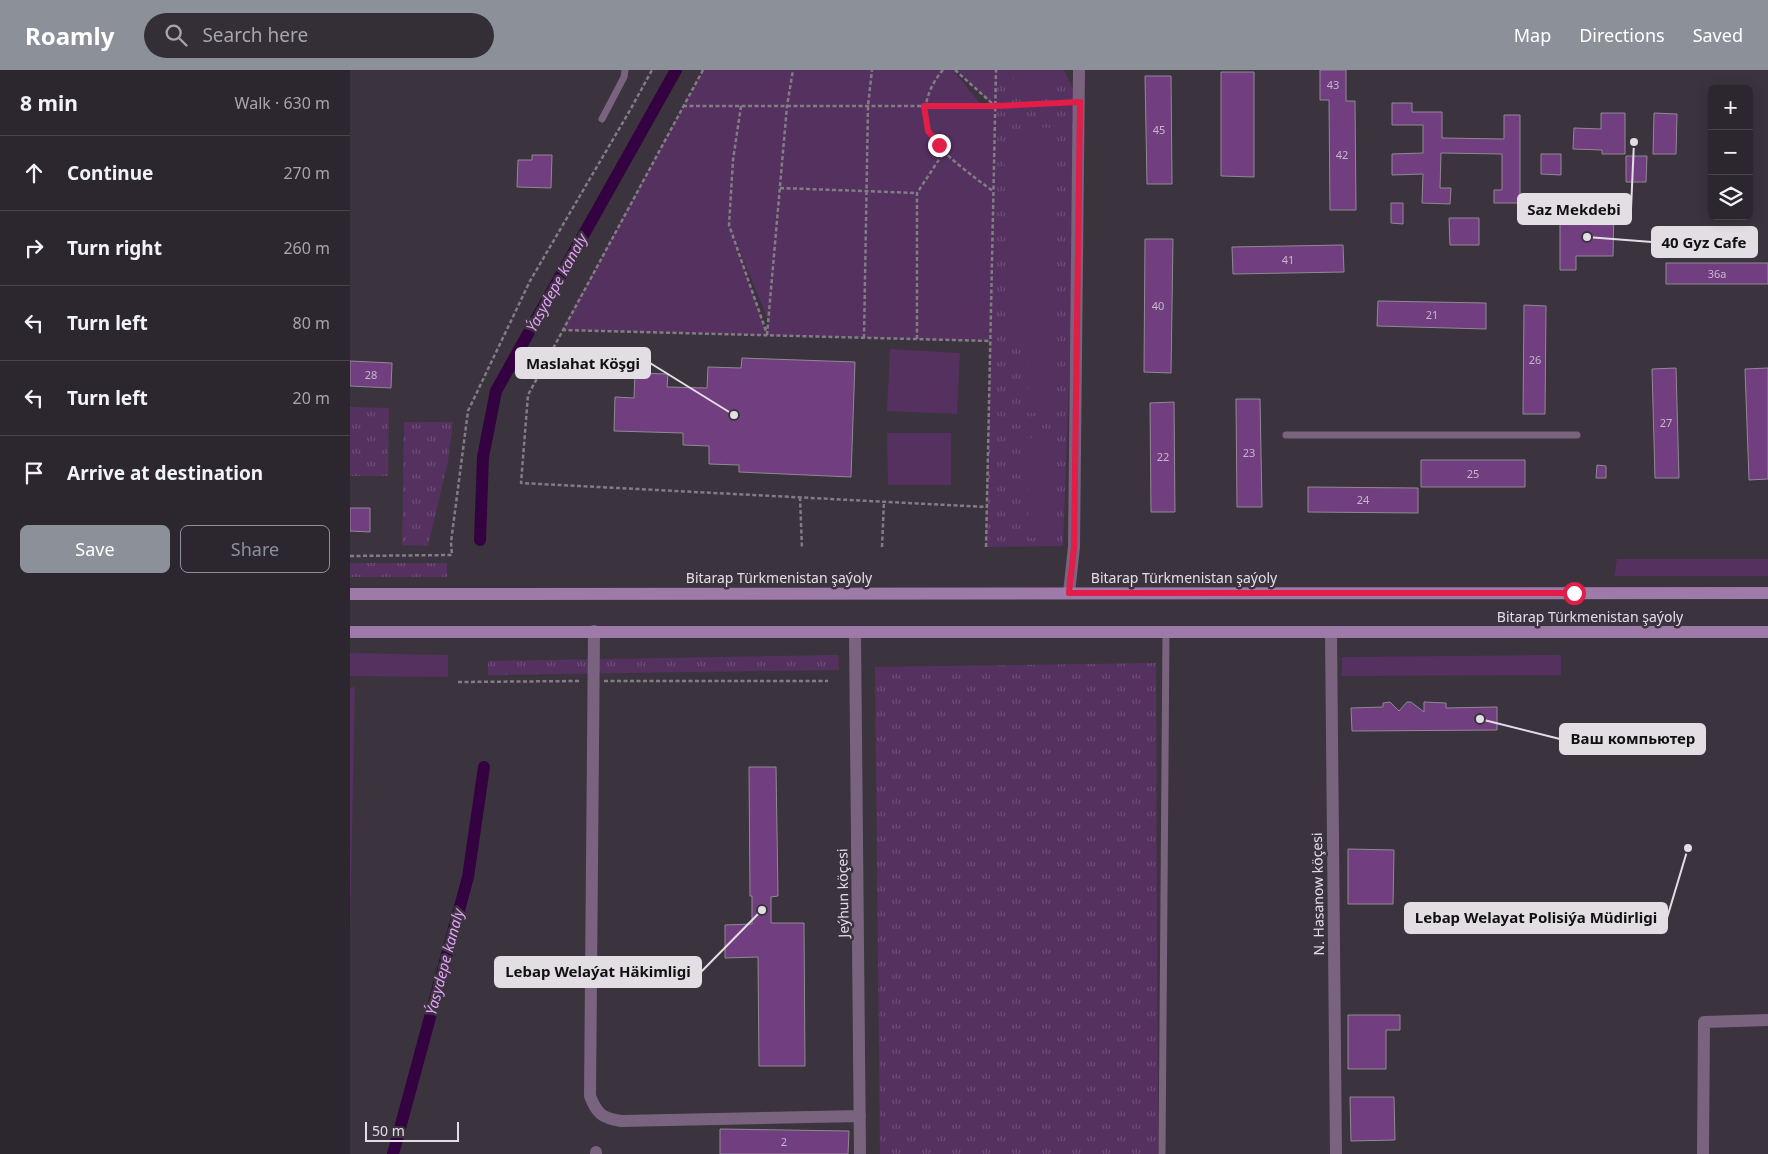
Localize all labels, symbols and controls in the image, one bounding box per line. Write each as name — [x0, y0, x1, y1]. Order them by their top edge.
search box — [144, 13, 494, 58]
text: Roamly — [25, 19, 114, 52]
icon: search — [162, 21, 190, 49]
text: Search here — [202, 22, 308, 48]
text: Map — [1514, 23, 1551, 47]
text: Directions — [1579, 23, 1665, 47]
text: Saved — [1693, 23, 1743, 47]
house number: 43 — [1327, 77, 1339, 92]
map controls — [1708, 85, 1753, 220]
button: + — [1708, 85, 1753, 130]
text: 8 min — [20, 89, 78, 117]
text: Walk · 630 m — [235, 92, 330, 114]
house number: 45 — [1153, 122, 1165, 137]
button: − — [1708, 130, 1753, 175]
route end — [928, 134, 951, 157]
house number: 42 — [1336, 147, 1348, 162]
icon: ahead — [20, 159, 48, 187]
text: Continue — [67, 160, 153, 186]
text: 270 m — [283, 162, 330, 184]
button: layers — [1708, 175, 1753, 220]
callout: Saz Mekdebi — [1518, 194, 1631, 224]
text: Saz Mekdebi — [1527, 199, 1621, 219]
callout: 40 Gyz Cafe — [1652, 227, 1757, 257]
water label: Ýasydepe kanaly — [521, 229, 592, 335]
text: 40 Gyz Cafe — [1661, 232, 1747, 252]
icon: right — [20, 234, 48, 262]
text: Turn right — [67, 235, 162, 261]
text: 260 m — [283, 237, 330, 259]
house number: 41 — [1282, 252, 1294, 267]
house number: 36а — [1708, 266, 1726, 281]
house number: 40 — [1152, 298, 1164, 313]
house number: 21 — [1426, 307, 1438, 322]
icon: left — [20, 309, 48, 337]
text: Turn left — [67, 310, 148, 336]
text: 80 m — [293, 312, 330, 334]
callout: Maslahat Köşgi — [516, 348, 650, 378]
house number: 26 — [1529, 352, 1541, 367]
text: Maslahat Köşgi — [526, 353, 640, 373]
house number: 28 — [365, 367, 377, 382]
icon: left — [20, 384, 48, 412]
text: Turn left — [67, 385, 148, 411]
text: 20 m — [293, 387, 330, 409]
house number: 27 — [1660, 415, 1672, 430]
house number: 23 — [1243, 445, 1255, 460]
house number: 22 — [1157, 449, 1169, 464]
icon: arrive — [20, 459, 48, 487]
text: Arrive at destination — [67, 460, 263, 486]
house number: 25 — [1467, 466, 1479, 481]
house number: 24 — [1357, 492, 1370, 507]
button: Save — [20, 525, 170, 573]
button: Share — [180, 525, 330, 573]
street label: Bitarap Türkmenistan şaýoly — [686, 568, 873, 587]
street label: Bitarap Türkmenistan şaýoly — [1091, 568, 1278, 587]
route start — [1563, 582, 1586, 605]
street label: Bitarap Türkmenistan şaýoly — [1497, 607, 1684, 626]
callout: Ваш компьютер — [1560, 724, 1705, 754]
text: Ваш компьютер — [1571, 728, 1695, 748]
street label: N. Hasanow köçesi — [1307, 832, 1328, 956]
street label: Jeýhun köçesi — [832, 848, 853, 940]
callout: Lebap Welayat Polisiýa Müdirligi — [1405, 903, 1667, 933]
water label: Ýasydepe kanaly — [420, 905, 468, 1017]
text: Lebap Welayat Polisiýa Müdirligi — [1415, 907, 1657, 927]
callout: Lebap Welaýat Häkimligi — [495, 957, 701, 987]
text: Lebap Welaýat Häkimligi — [505, 961, 691, 981]
scale bar — [365, 1119, 459, 1142]
text: 50 m — [372, 1121, 405, 1140]
house number: 2 — [781, 1134, 787, 1149]

